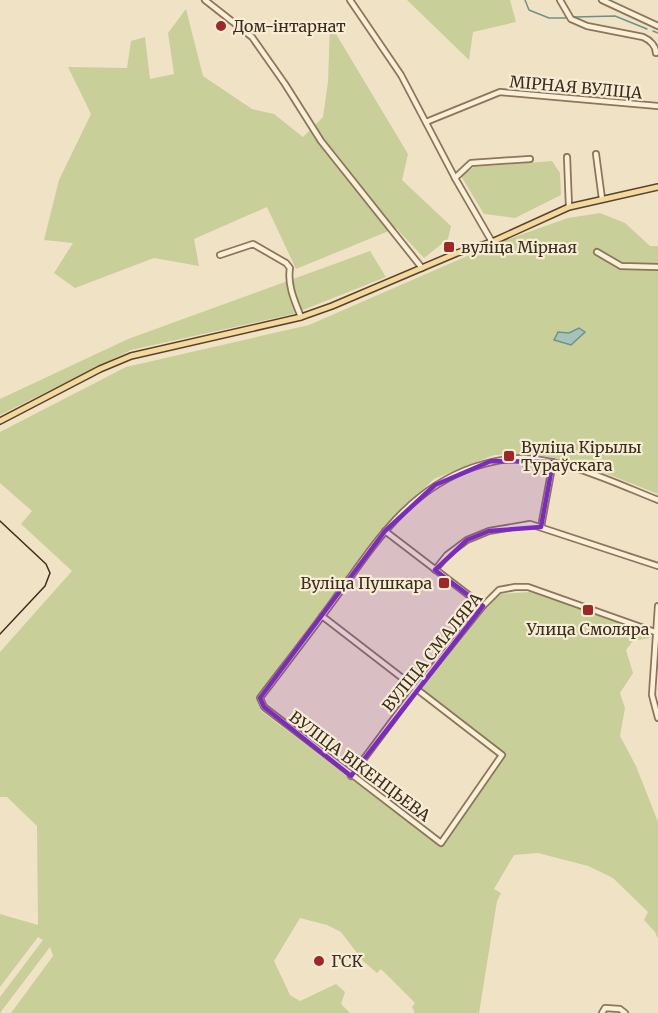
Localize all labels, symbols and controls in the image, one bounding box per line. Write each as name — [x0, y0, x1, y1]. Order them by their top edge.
place label: Дом-інтарнат — [233, 16, 346, 36]
marker: Дом-інтарнат — [214, 19, 228, 33]
street label: МІРНАЯ ВУЛІЦА — [509, 71, 644, 103]
place label: вуліца Мірная — [461, 237, 577, 257]
marker: вуліца Мірная — [442, 240, 456, 254]
place label: Вуліца Кірылы Тураўскага — [521, 437, 642, 475]
marker: Вуліца Кірылы Тураўскага — [502, 449, 516, 463]
place label: Вуліца Пушкара — [301, 573, 432, 593]
marker: Вуліца Пушкара — [437, 576, 451, 590]
street label: ВУЛІЦА СМАЛЯРА — [378, 588, 487, 715]
marker: Улица Смоляра — [581, 603, 595, 617]
place label: Улица Смоляра — [526, 619, 650, 639]
street label: ВУЛІЦА ВІКЕНЦЬЕВА — [286, 707, 435, 826]
place label: ГСК — [331, 951, 363, 971]
marker: ГСК — [312, 954, 326, 968]

